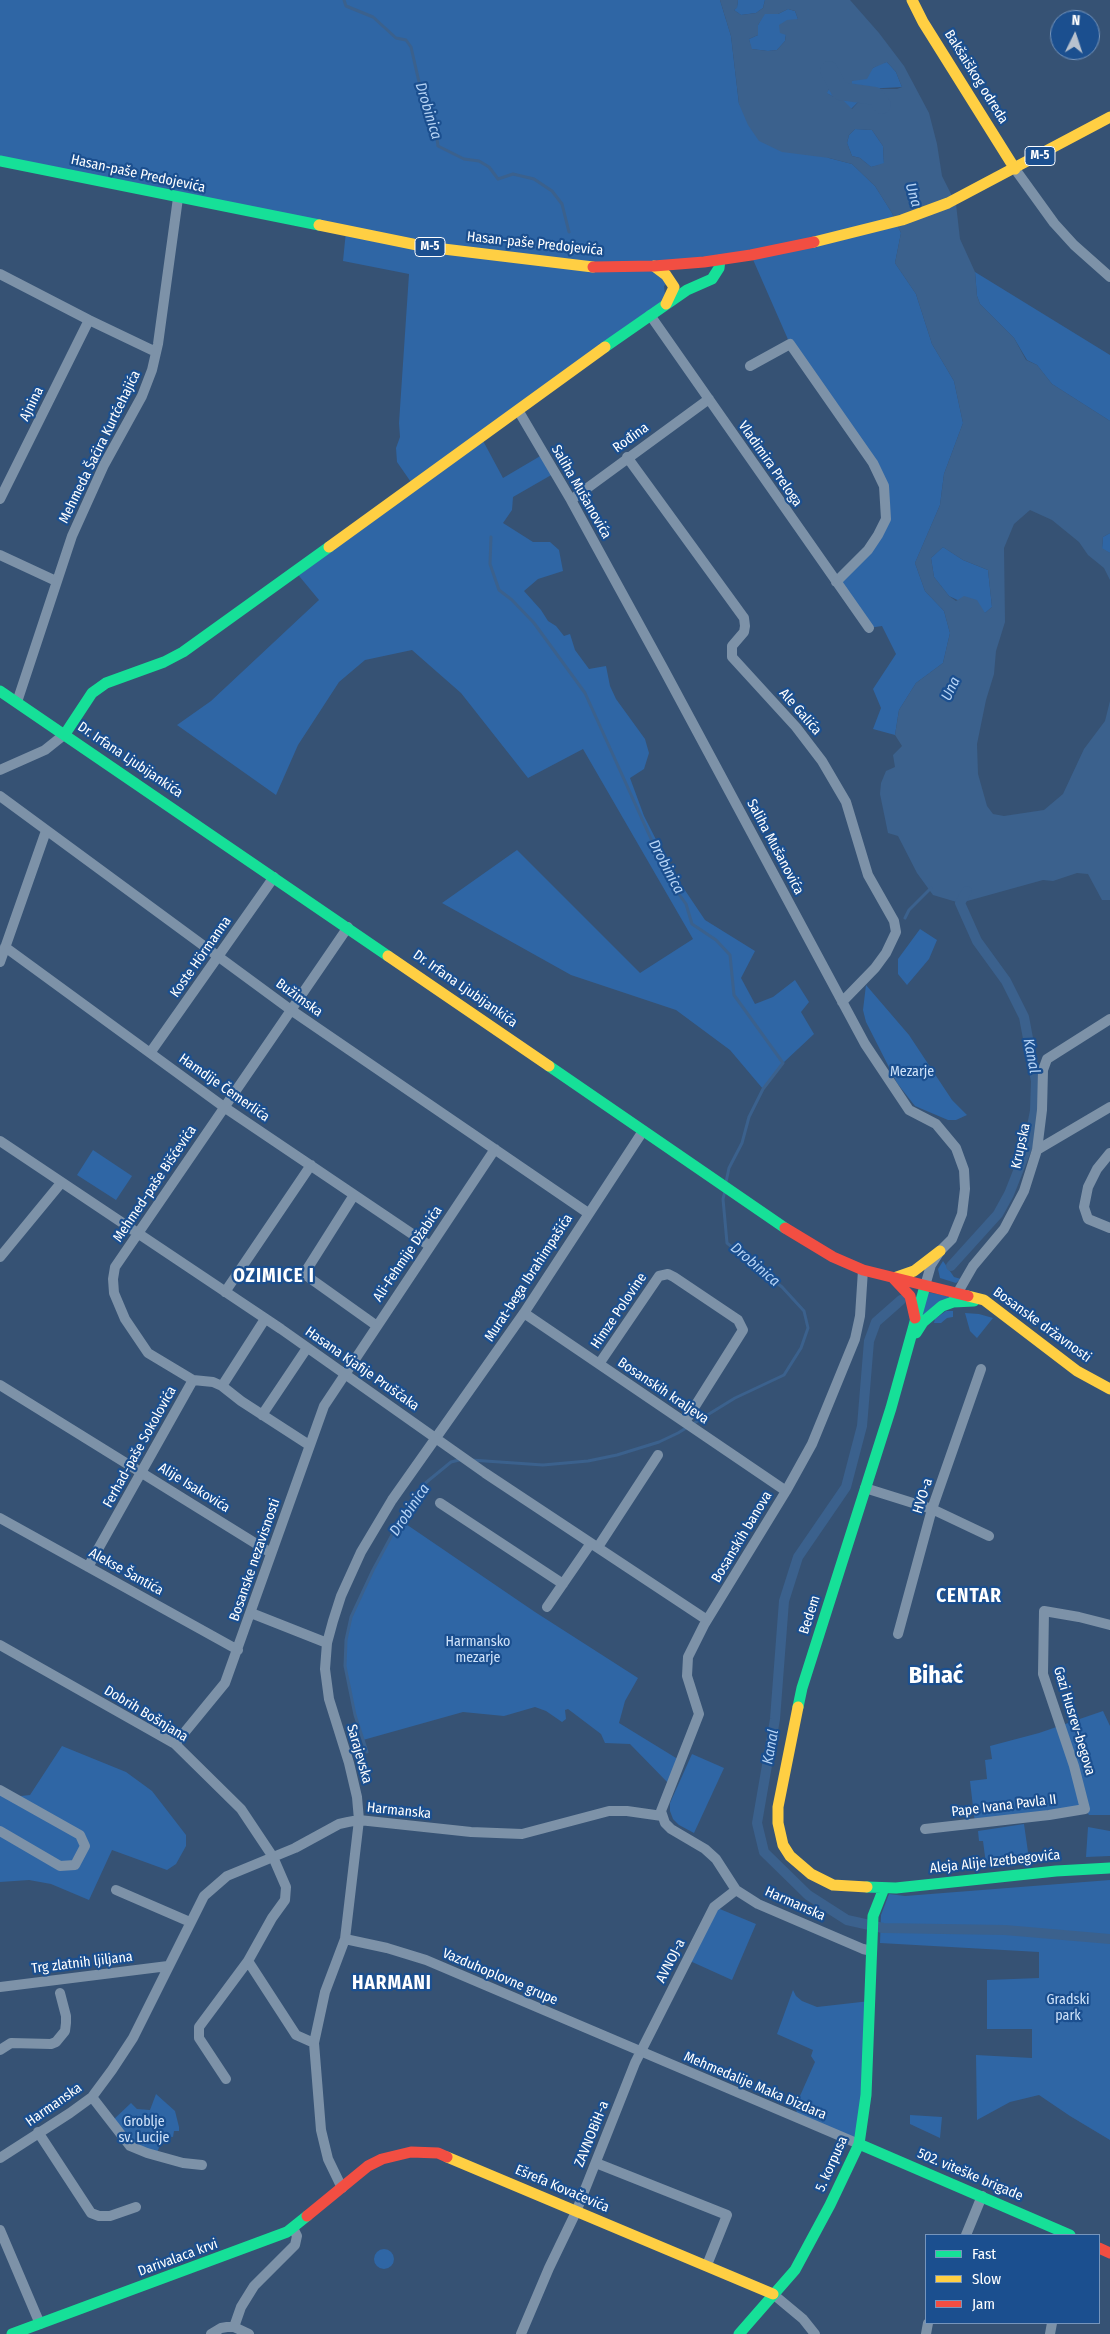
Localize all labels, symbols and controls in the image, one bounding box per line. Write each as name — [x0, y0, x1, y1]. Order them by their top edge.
north arrow — [1050, 10, 1100, 60]
text: N — [1071, 12, 1081, 29]
street label: Bakšaiškog odreda — [940, 27, 1012, 127]
water label: Drobinica — [411, 80, 445, 142]
road number: M-5 — [1025, 146, 1055, 166]
street label: Hasan-paše Predojevića — [69, 152, 207, 196]
water label: Una — [901, 181, 925, 209]
street label: Hasan-paše Predojevića — [466, 228, 604, 260]
road number: M-5 — [415, 238, 445, 256]
street label: Mehmeda Šaćira Kurtćehajića — [56, 368, 144, 526]
street label: Ajnina — [17, 384, 47, 424]
street label: Vladimira Preloga — [734, 418, 806, 510]
street label: Rođina — [610, 419, 652, 457]
street label: Saliha Mušanovića — [547, 442, 615, 542]
water label: Una — [938, 674, 964, 704]
street label: Ale Galića — [775, 685, 825, 739]
street label: Dr. Irfana Ljubijankića — [74, 719, 186, 801]
street label: Saliha Mušanovića — [743, 796, 807, 898]
water label: Drobinica — [644, 837, 688, 897]
street label: Koste Hörmanna — [167, 913, 235, 1001]
street label: Dr. Irfana Ljubijankića — [410, 947, 520, 1031]
street label: Bužimska — [272, 975, 326, 1021]
water label: Kanal — [1019, 1037, 1043, 1075]
street label: Hamdije Čemerlića — [175, 1050, 273, 1126]
park label: Mezarje — [890, 1064, 934, 1080]
street label: Mehmed-paše Bišćevića — [110, 1122, 200, 1246]
street label: Krupska — [1008, 1122, 1034, 1170]
street label: Ali-Fehmije Džabića — [370, 1203, 446, 1305]
street label: Murat-bega Ibrahimpašića — [481, 1211, 577, 1345]
water label: Drobinica — [727, 1239, 783, 1291]
district label: OZIMICE I — [232, 1266, 316, 1288]
street label: Himze Polovine — [588, 1270, 650, 1352]
street label: Bosanske državnosti — [990, 1284, 1094, 1366]
street label: Hasana Kjafije Pruščaka — [302, 1323, 422, 1415]
street label: Bosanskih kraljeva — [614, 1354, 712, 1428]
street label: Ferhad-paše Sokolovića — [100, 1383, 180, 1511]
street label: Alije Isakovića — [155, 1459, 233, 1517]
street label: HVO-a — [909, 1476, 937, 1516]
water label: Drobinica — [386, 1481, 434, 1539]
street label: Bosanskih banova — [708, 1488, 776, 1586]
street label: Bosanske nezavisnosti — [226, 1497, 284, 1623]
street label: Alekse Šantića — [86, 1545, 166, 1599]
district label: CENTAR — [935, 1586, 1003, 1608]
street label: Bedem — [796, 1593, 824, 1637]
park label: Harmansko mezarje — [446, 1634, 510, 1666]
district label: Bihać — [909, 1662, 963, 1690]
street label: Gazi Husrev-begova — [1050, 1665, 1098, 1777]
street label: Dobrih Bošnjana — [101, 1682, 191, 1746]
street label: Sarajevska — [343, 1723, 375, 1785]
water label: Kanal — [759, 1728, 783, 1766]
street label: Pape Ivana Pavla II — [950, 1791, 1058, 1821]
street label: Harmanska — [366, 1799, 432, 1823]
street label: Aleja Alije Izetbegovića — [929, 1847, 1061, 1877]
street label: Harmanska — [762, 1883, 828, 1925]
street label: AVNOJ-a — [653, 1936, 689, 1986]
street label: Vazduhoplovne grupe — [440, 1945, 560, 2009]
street label: Trg zlatnih ljiljana — [30, 1948, 134, 1978]
district label: HARMANI — [351, 1973, 433, 1995]
park label: Gradski park — [1047, 1992, 1089, 2024]
street label: Mehmedalije Maka Dizdara — [681, 2048, 829, 2124]
street label: Harmanska — [23, 2080, 85, 2130]
street label: ZAVNOBiH-a — [571, 2099, 613, 2169]
park label: Groblje sv. Lucije — [119, 2114, 169, 2146]
street label: 5. korpusa — [812, 2134, 852, 2194]
street label: 502. viteške brigade — [915, 2145, 1025, 2205]
street label: Ešrefa Kovačevića — [512, 2162, 612, 2216]
legend — [925, 2234, 1100, 2324]
street label: Darivalaca krvi — [136, 2236, 220, 2280]
text: Fast — [972, 2245, 996, 2263]
text: Slow — [972, 2270, 1001, 2288]
text: Jam — [972, 2295, 995, 2313]

